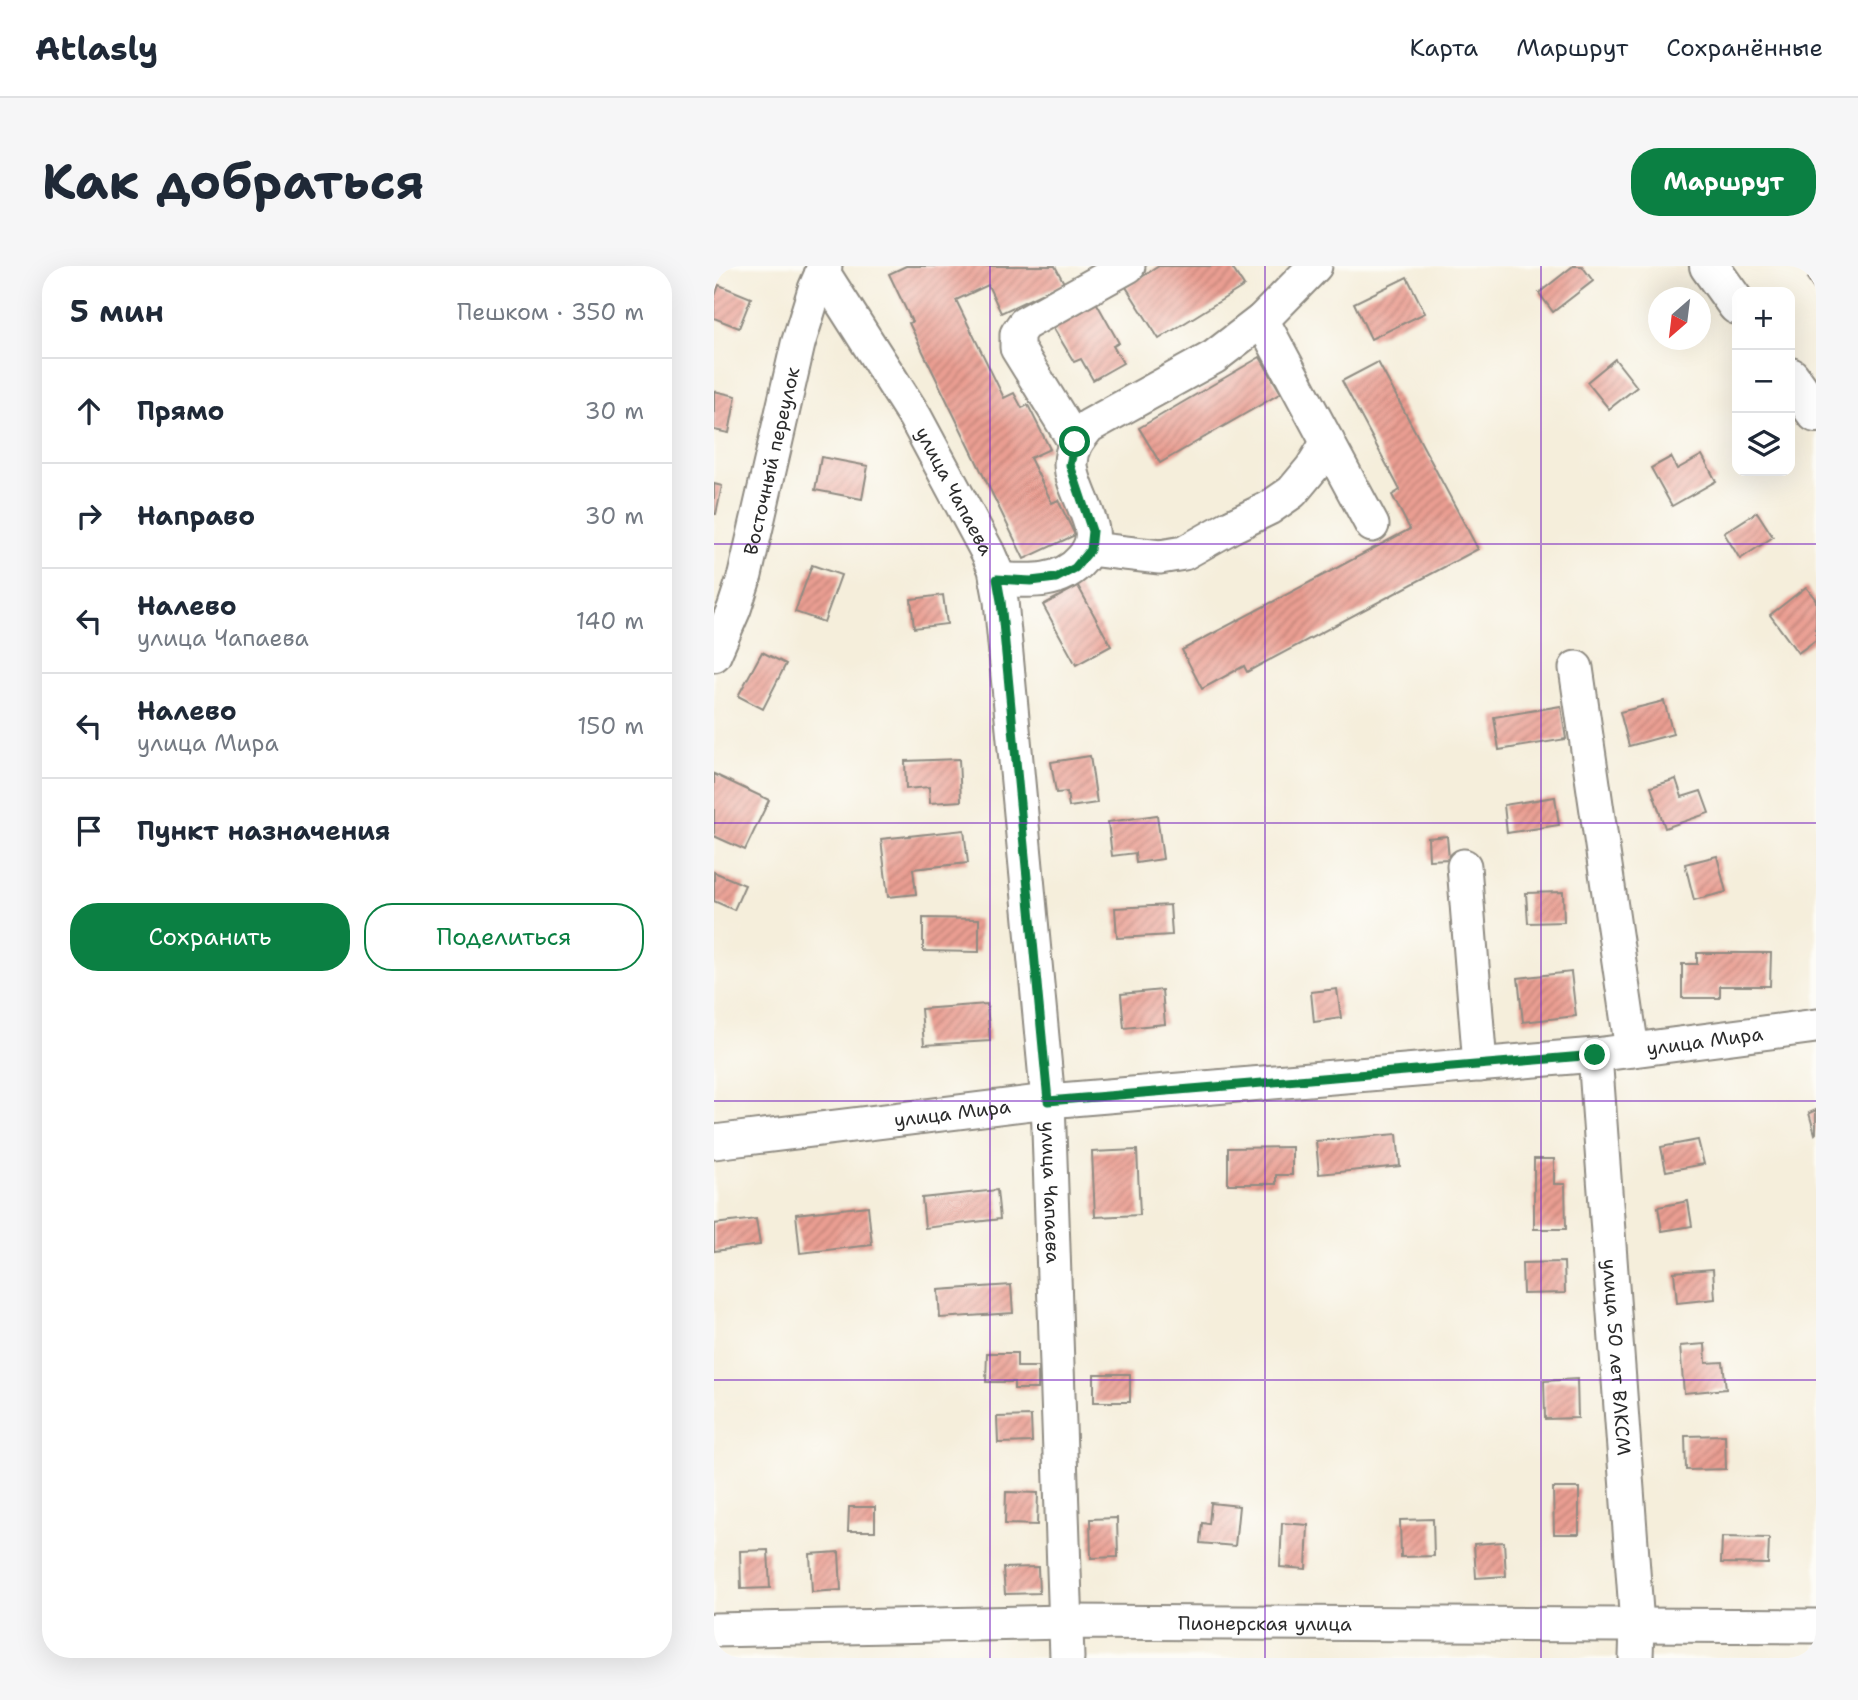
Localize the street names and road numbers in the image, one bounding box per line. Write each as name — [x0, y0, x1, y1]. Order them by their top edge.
street label: Восточный переулок — [738, 365, 805, 557]
street label: улица Чапаева — [910, 423, 999, 560]
street label: улица Мира — [1645, 1021, 1765, 1061]
street label: улица Мира — [893, 1094, 1012, 1133]
street label: улица Чапаева — [1036, 1121, 1066, 1264]
street label: улица 50 лет ВЛКСМ — [1597, 1258, 1636, 1457]
street label: Пионерская улица — [1178, 1611, 1352, 1637]

